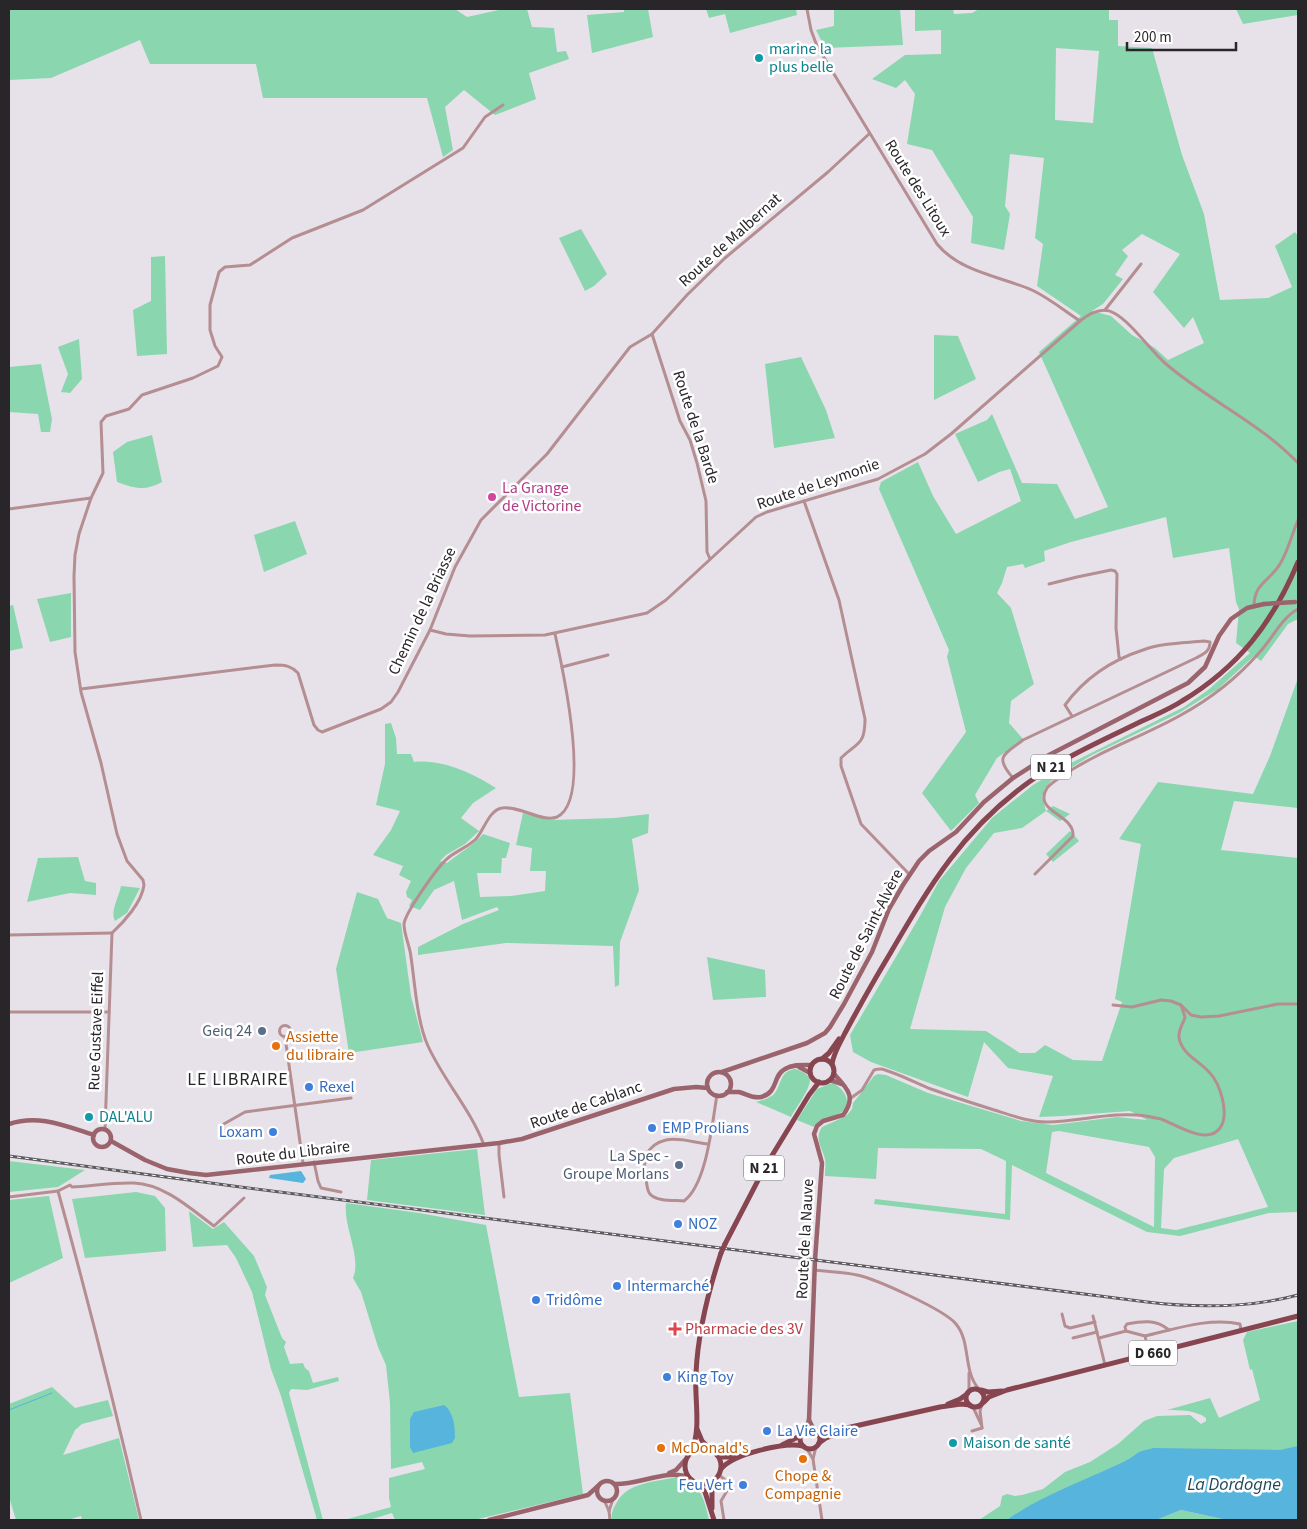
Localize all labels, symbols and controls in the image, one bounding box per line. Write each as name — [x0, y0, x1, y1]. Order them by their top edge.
scale bar — [1127, 20, 1236, 52]
text: 200 m — [1134, 27, 1172, 48]
place label: marine la plus belle — [769, 38, 834, 78]
marker: marine la plus belle — [753, 52, 765, 64]
street label: Route des Litoux — [879, 135, 957, 241]
street label: Route de Malbernat — [674, 188, 786, 292]
street label: Route de la Barde — [667, 368, 725, 486]
street label: Route de Leymonie — [754, 453, 882, 515]
place label: La Grange de Victorine — [502, 477, 581, 517]
marker: La Grange de Victorine — [486, 491, 498, 503]
street label: Chemin de la Briasse — [383, 543, 461, 678]
road number: N 21 — [1031, 754, 1071, 780]
street label: Route de Saint-Alvère — [824, 865, 908, 1003]
street label: Rue Gustave Eiffel — [83, 971, 109, 1091]
place label: Geiq 24 — [202, 1020, 252, 1042]
marker: Geiq 24 — [256, 1025, 268, 1037]
place label: Assiette du libraire — [286, 1026, 354, 1066]
marker: Assiette du libraire — [270, 1040, 282, 1052]
district label: LE LIBRAIRE — [187, 1067, 289, 1092]
place label: Rexel — [319, 1076, 355, 1098]
street label: Route de Cablanc — [527, 1076, 645, 1134]
marker: Rexel — [303, 1081, 315, 1093]
place label: DAL'ALU — [99, 1106, 153, 1128]
marker: DAL'ALU — [83, 1111, 95, 1123]
place label: EMP Prolians — [662, 1117, 749, 1139]
place label: Loxam — [219, 1121, 263, 1143]
marker: EMP Prolians — [646, 1122, 658, 1134]
marker: Loxam — [267, 1126, 279, 1138]
street label: Route du Libraire — [235, 1135, 351, 1171]
place label: La Spec - Groupe Morlans — [563, 1145, 669, 1185]
road number: N 21 — [744, 1156, 784, 1180]
marker: La Spec - Groupe Morlans — [673, 1159, 685, 1171]
street label: Route de la Nauve — [791, 1178, 819, 1300]
place label: NOZ — [688, 1213, 717, 1235]
marker: NOZ — [672, 1218, 684, 1230]
place label: Intermarché — [627, 1275, 709, 1297]
marker: Intermarché — [611, 1280, 623, 1292]
place label: Tridôme — [546, 1289, 602, 1311]
marker: Tridôme — [530, 1294, 542, 1306]
place label: Pharmacie des 3V — [685, 1318, 804, 1340]
marker: Pharmacie des 3V — [669, 1323, 681, 1335]
road number: D 660 — [1129, 1340, 1177, 1366]
place label: King Toy — [677, 1366, 734, 1388]
marker: King Toy — [661, 1371, 673, 1383]
place label: La Vie Claire — [777, 1420, 858, 1442]
marker: La Vie Claire — [761, 1425, 773, 1437]
place label: Maison de santé — [963, 1432, 1071, 1454]
place label: McDonald's — [671, 1437, 749, 1459]
marker: Maison de santé — [947, 1437, 959, 1449]
marker: McDonald's — [655, 1442, 667, 1454]
marker: Chope & Compagnie — [797, 1453, 809, 1465]
place label: Chope & Compagnie — [765, 1465, 841, 1505]
water label: La Dordogne — [1187, 1472, 1281, 1497]
place label: Feu Vert — [679, 1474, 734, 1496]
marker: Feu Vert — [737, 1479, 749, 1491]

